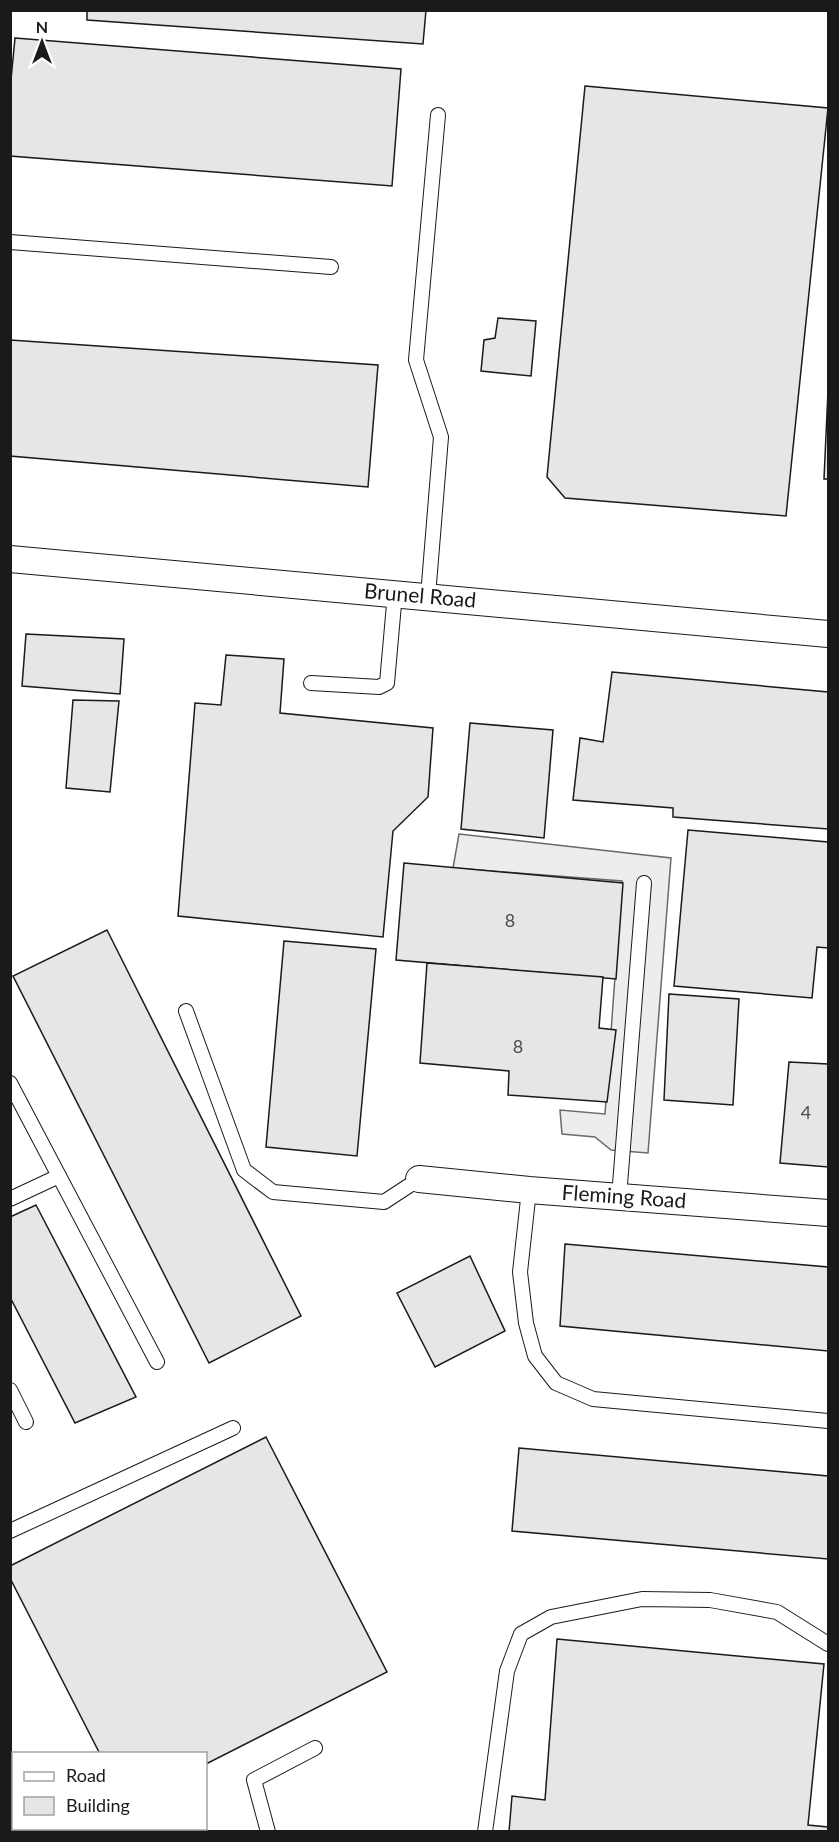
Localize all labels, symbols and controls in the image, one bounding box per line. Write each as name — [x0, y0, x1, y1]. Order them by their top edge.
north arrow — [12, 12, 72, 72]
text: N — [36, 17, 48, 36]
street label: Brunel Road — [363, 577, 477, 612]
house number: 8 — [505, 909, 515, 931]
house number: 8 — [513, 1035, 523, 1057]
house number: 4 — [801, 1101, 811, 1123]
street label: Fleming Road — [561, 1179, 687, 1212]
legend — [12, 1752, 207, 1830]
text: Road — [66, 1764, 106, 1786]
text: Building — [66, 1794, 130, 1816]

